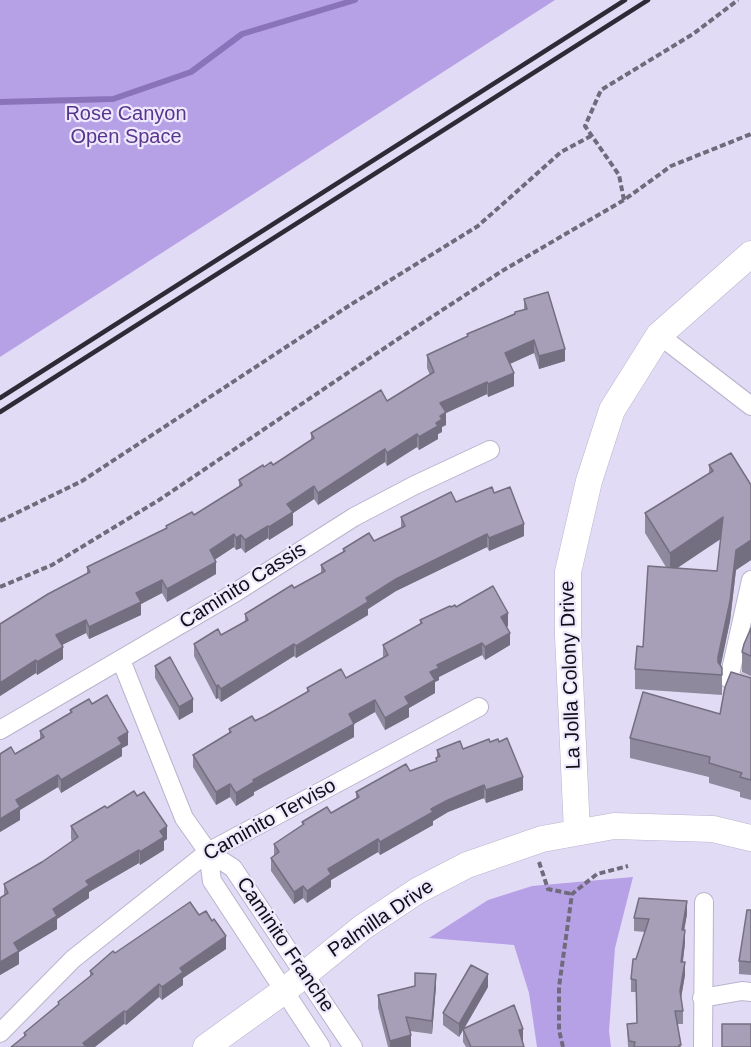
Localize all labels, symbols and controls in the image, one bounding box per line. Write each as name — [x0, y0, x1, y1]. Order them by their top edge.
park label: Rose Canyon Open Space — [65, 102, 187, 149]
street label: Caminito Cassis — [175, 538, 311, 634]
street label: La Jolla Colony Drive — [556, 580, 586, 770]
street label: Caminito Terviso — [200, 774, 340, 866]
street label: Caminito Franche — [231, 873, 339, 1017]
street label: Palmilla Drive — [324, 875, 438, 963]

